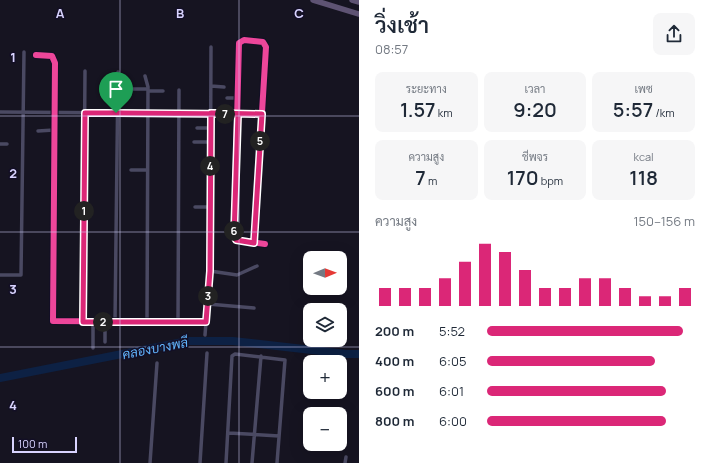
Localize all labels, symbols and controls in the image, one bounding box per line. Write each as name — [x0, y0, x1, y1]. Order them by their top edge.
text: A — [56, 4, 65, 22]
text: B — [176, 4, 184, 22]
text: C — [294, 4, 304, 22]
text: วิ่งเช้า — [375, 10, 429, 40]
button: share — [653, 13, 695, 55]
text: 08:57 — [375, 40, 408, 58]
text: 1 — [10, 48, 16, 66]
pin — [99, 72, 133, 113]
icon: arrive — [105, 78, 127, 100]
text: ระยะทาง — [406, 81, 447, 96]
text: เวลา — [525, 81, 545, 96]
text: เพซ — [635, 81, 653, 96]
text: 1.57 — [400, 96, 436, 123]
text: 9:20 — [513, 96, 557, 123]
text: 5:57 — [613, 96, 653, 123]
pin: 7 — [215, 104, 235, 124]
text: km — [436, 105, 453, 120]
text: /km — [653, 105, 674, 120]
text: 7 — [222, 106, 228, 121]
pin: 5 — [250, 131, 270, 151]
text: 5 — [257, 133, 263, 148]
text: ความสูง — [408, 149, 444, 164]
text: ชีพจร — [522, 149, 548, 164]
text: kcal — [634, 149, 654, 164]
pin: 4 — [200, 156, 220, 176]
text: 4 — [207, 158, 213, 173]
text: 2 — [9, 164, 17, 182]
text: 7 — [415, 164, 426, 191]
text: 170 — [507, 164, 539, 191]
text: 118 — [629, 164, 658, 191]
text: m — [426, 173, 437, 188]
text: bpm — [539, 173, 563, 188]
pin: 1 — [74, 201, 94, 221]
text: 1 — [82, 203, 86, 218]
text: ความสูง — [375, 212, 417, 230]
text: 150–156 m — [633, 212, 695, 230]
pin: 6 — [224, 221, 244, 241]
text: 6 — [231, 223, 237, 238]
north arrow — [303, 251, 347, 295]
map controls — [303, 251, 347, 451]
text: 3 — [9, 280, 17, 298]
pin: 3 — [198, 286, 218, 306]
text: 3 — [205, 288, 211, 303]
button: layers — [303, 303, 347, 347]
pin: 2 — [93, 312, 113, 332]
text: 2 — [100, 314, 106, 329]
text: 200 m — [375, 322, 414, 340]
text: 5:52 — [439, 322, 465, 340]
water label: คลองบางพลี — [121, 333, 190, 363]
text: 400 m — [375, 352, 414, 370]
text: 6:05 — [439, 352, 466, 370]
button: + — [303, 355, 347, 399]
text: 600 m — [375, 382, 414, 400]
text: 6:01 — [439, 382, 464, 400]
text: 4 — [9, 396, 17, 414]
button: − — [303, 407, 347, 451]
text: 800 m — [375, 412, 414, 430]
text: 6:00 — [439, 412, 467, 430]
scale bar — [12, 435, 77, 454]
text: 100 m — [18, 436, 47, 451]

